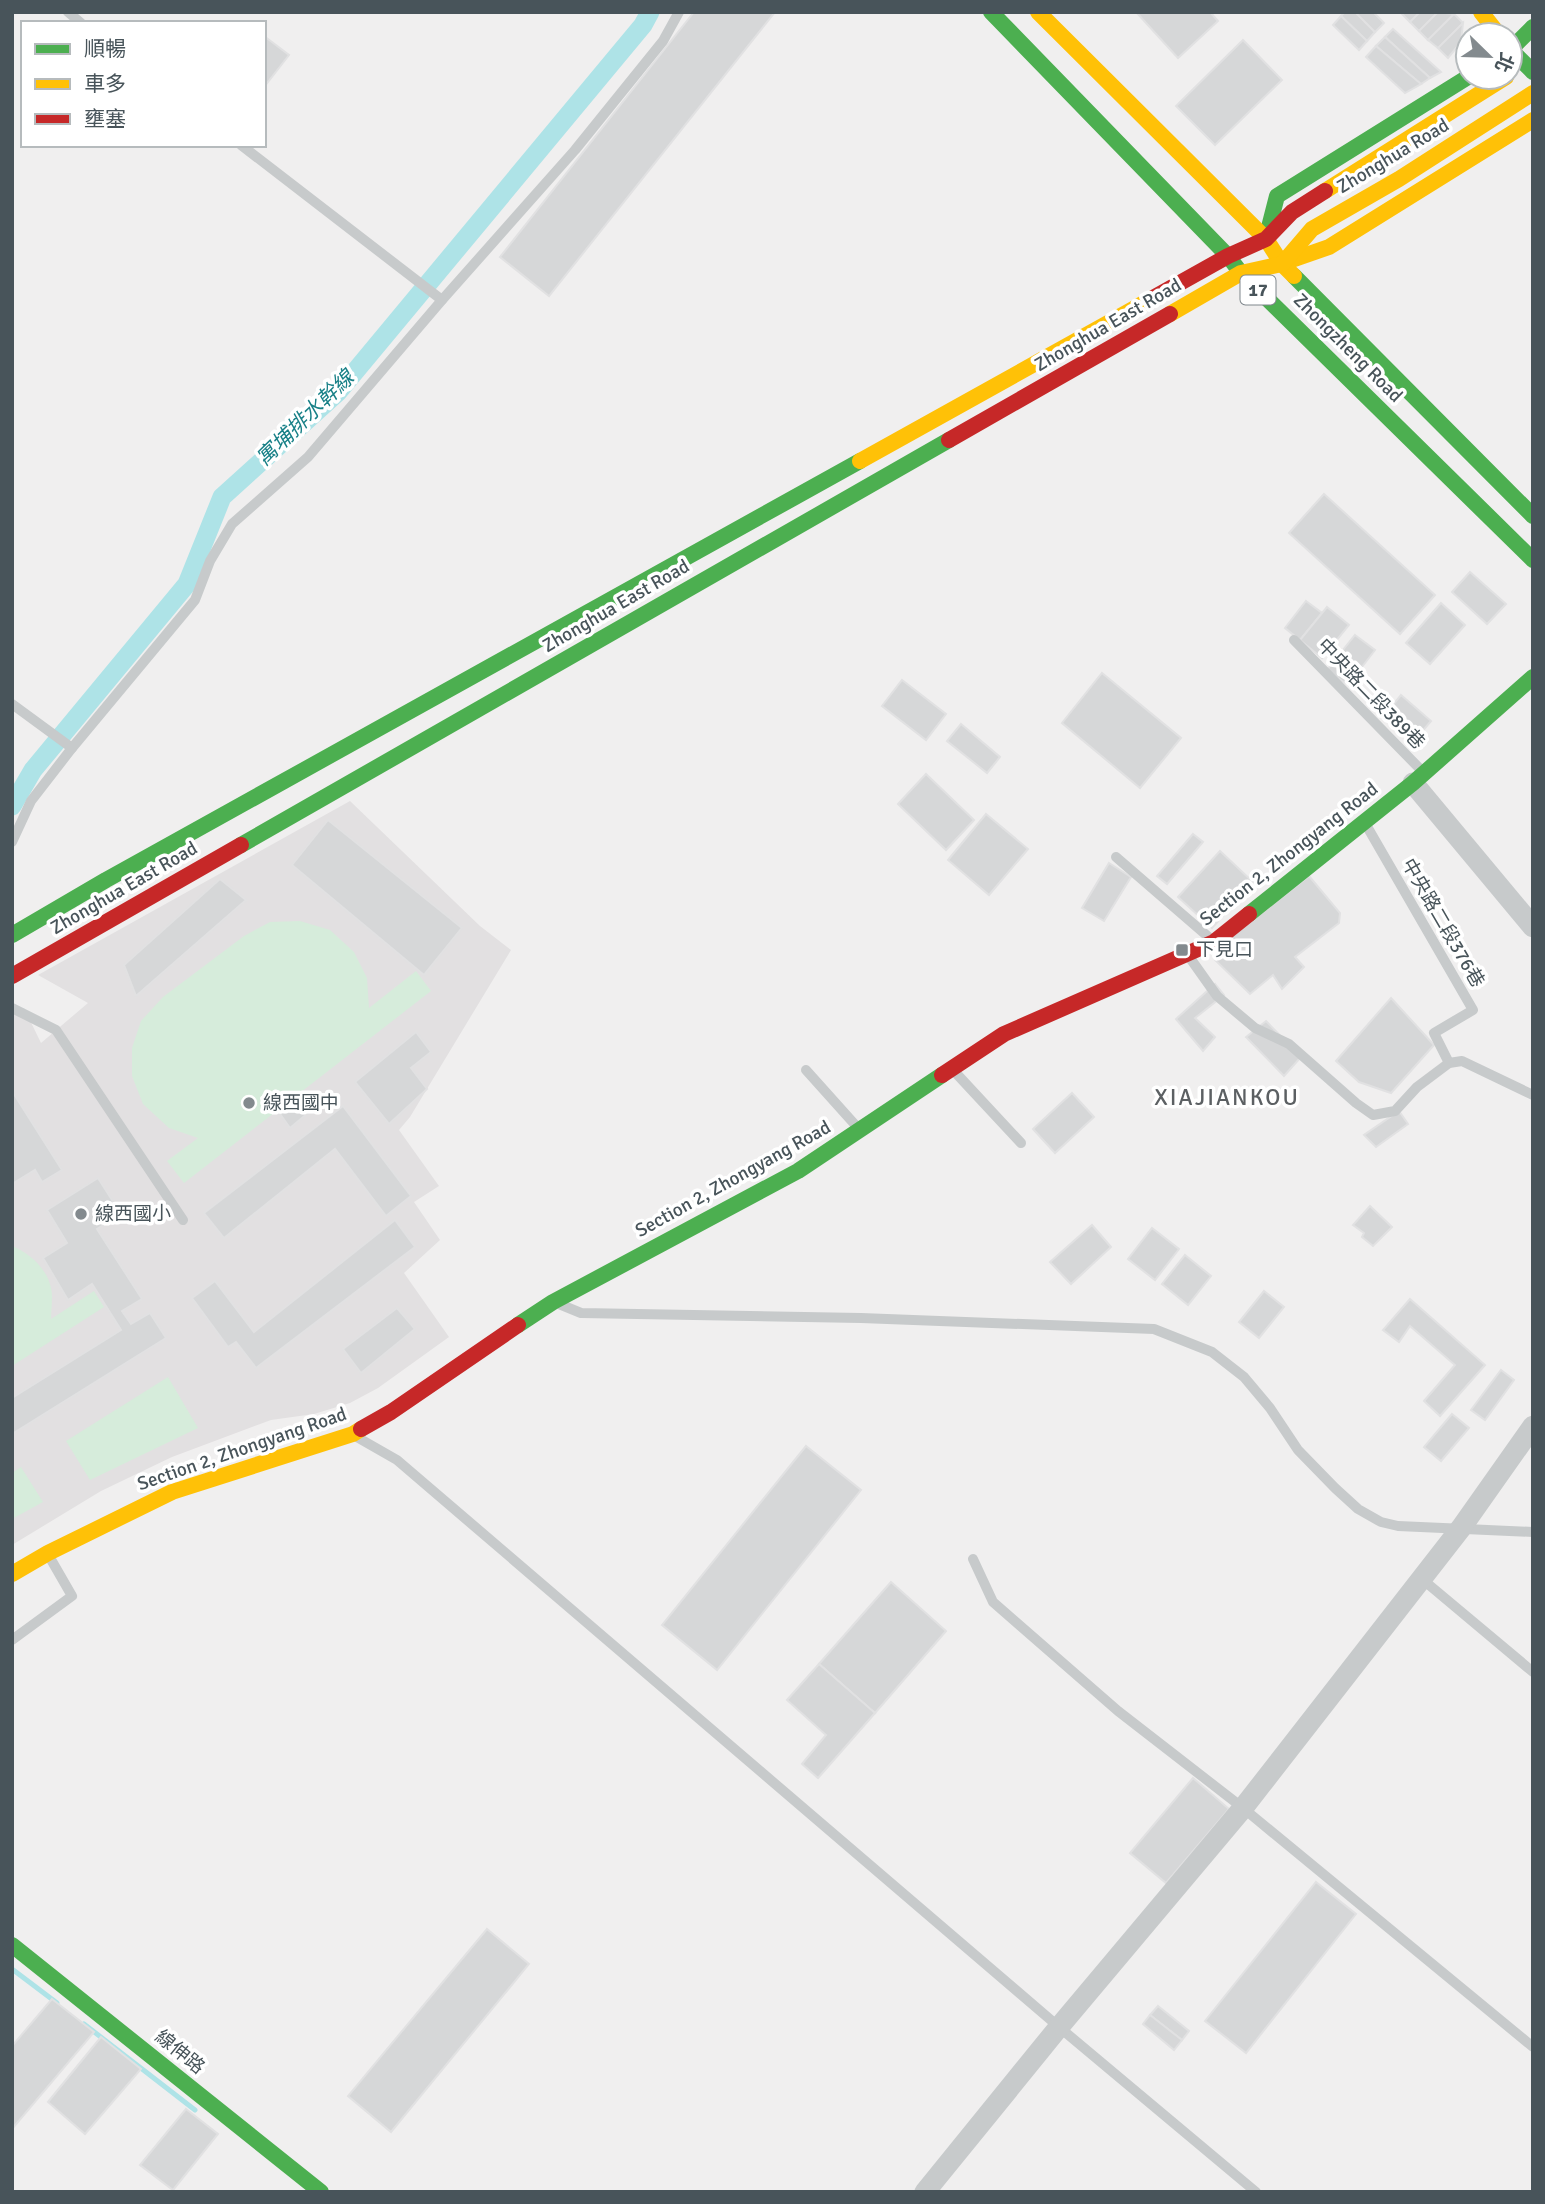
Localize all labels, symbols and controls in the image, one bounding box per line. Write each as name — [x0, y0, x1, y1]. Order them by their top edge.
legend — [21, 21, 266, 147]
north arrow — [1454, 21, 1524, 91]
text: 順暢 — [84, 36, 126, 62]
text: 北 — [1489, 49, 1518, 76]
text: 車多 — [84, 71, 126, 97]
text: 壅塞 — [84, 106, 126, 132]
street label: Zhonghua Road — [1333, 113, 1453, 199]
street label: Zhonghua East Road — [1030, 273, 1186, 377]
road number: 17 — [1240, 276, 1276, 304]
street label: Zhongzheng Road — [1288, 288, 1408, 408]
water label: 寓埔排水幹線 — [251, 363, 361, 471]
street label: Zhonghua East Road — [538, 554, 694, 658]
street label: 中央路二段389巷 — [1312, 634, 1430, 754]
street label: Section 2, Zhongyang Road — [1195, 777, 1383, 931]
street label: Zhonghua East Road — [46, 836, 202, 940]
street label: 中央路二段376巷 — [1396, 854, 1490, 992]
place label: 下見口 — [1196, 938, 1253, 962]
marker: 下見口 — [1174, 942, 1190, 958]
district label: XIAJIANKOU — [1154, 1083, 1300, 1112]
place label: 線西國中 — [263, 1091, 339, 1115]
marker: 線西國中 — [241, 1095, 257, 1111]
street label: Section 2, Zhongyang Road — [631, 1115, 835, 1243]
place label: 線西國小 — [95, 1202, 171, 1226]
marker: 線西國小 — [73, 1206, 89, 1222]
street label: Section 2, Zhongyang Road — [134, 1402, 350, 1496]
street label: 線伸路 — [150, 2025, 210, 2079]

